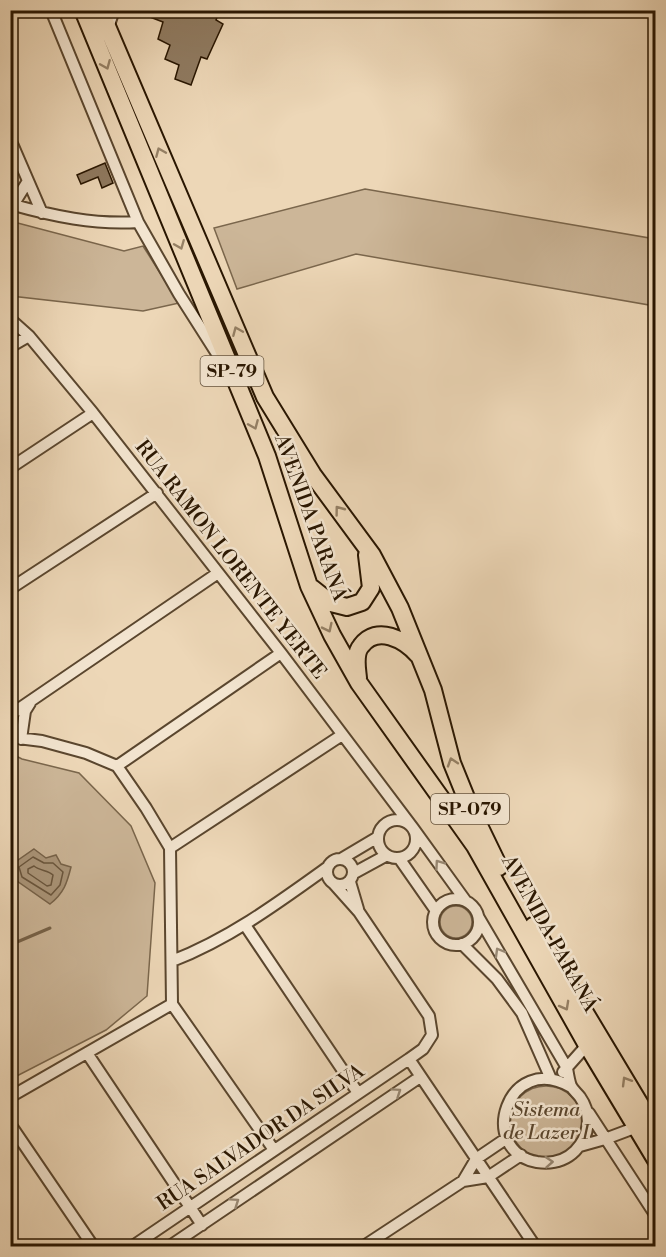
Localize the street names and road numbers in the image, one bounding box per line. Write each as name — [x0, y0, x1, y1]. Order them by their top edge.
road number: SP-79 — [200, 356, 264, 386]
street label: AVENIDA PARANÁ — [268, 430, 353, 606]
street label: RUA RAMON LORENTE YERTE — [129, 436, 331, 684]
road number: SP-079 — [431, 794, 509, 824]
street label: AVENIDA PARANÁ — [495, 850, 604, 1018]
street label: RUA SALVADOR DA SILVA — [153, 1059, 370, 1217]

